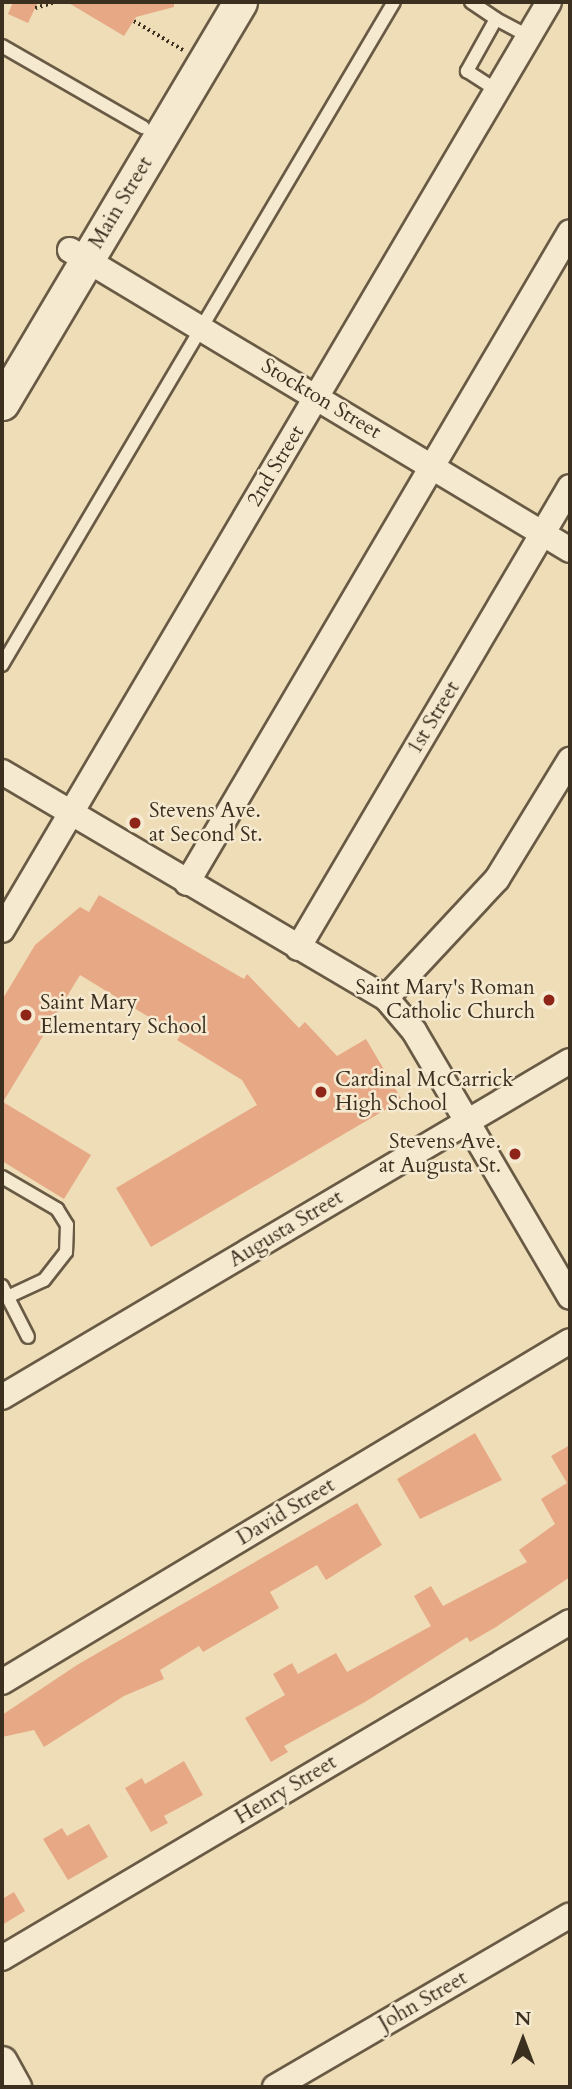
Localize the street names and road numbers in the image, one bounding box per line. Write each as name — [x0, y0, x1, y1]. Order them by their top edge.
street label: Main Street — [84, 152, 158, 254]
street label: Stockton Street — [256, 353, 386, 445]
street label: 2nd Street — [242, 421, 310, 511]
street label: 1st Street — [402, 677, 466, 759]
street label: Augusta Street — [224, 1185, 348, 1273]
street label: David Street — [232, 1473, 340, 1551]
street label: Henry Street — [231, 1750, 341, 1830]
street label: John Street — [374, 1966, 472, 2036]

